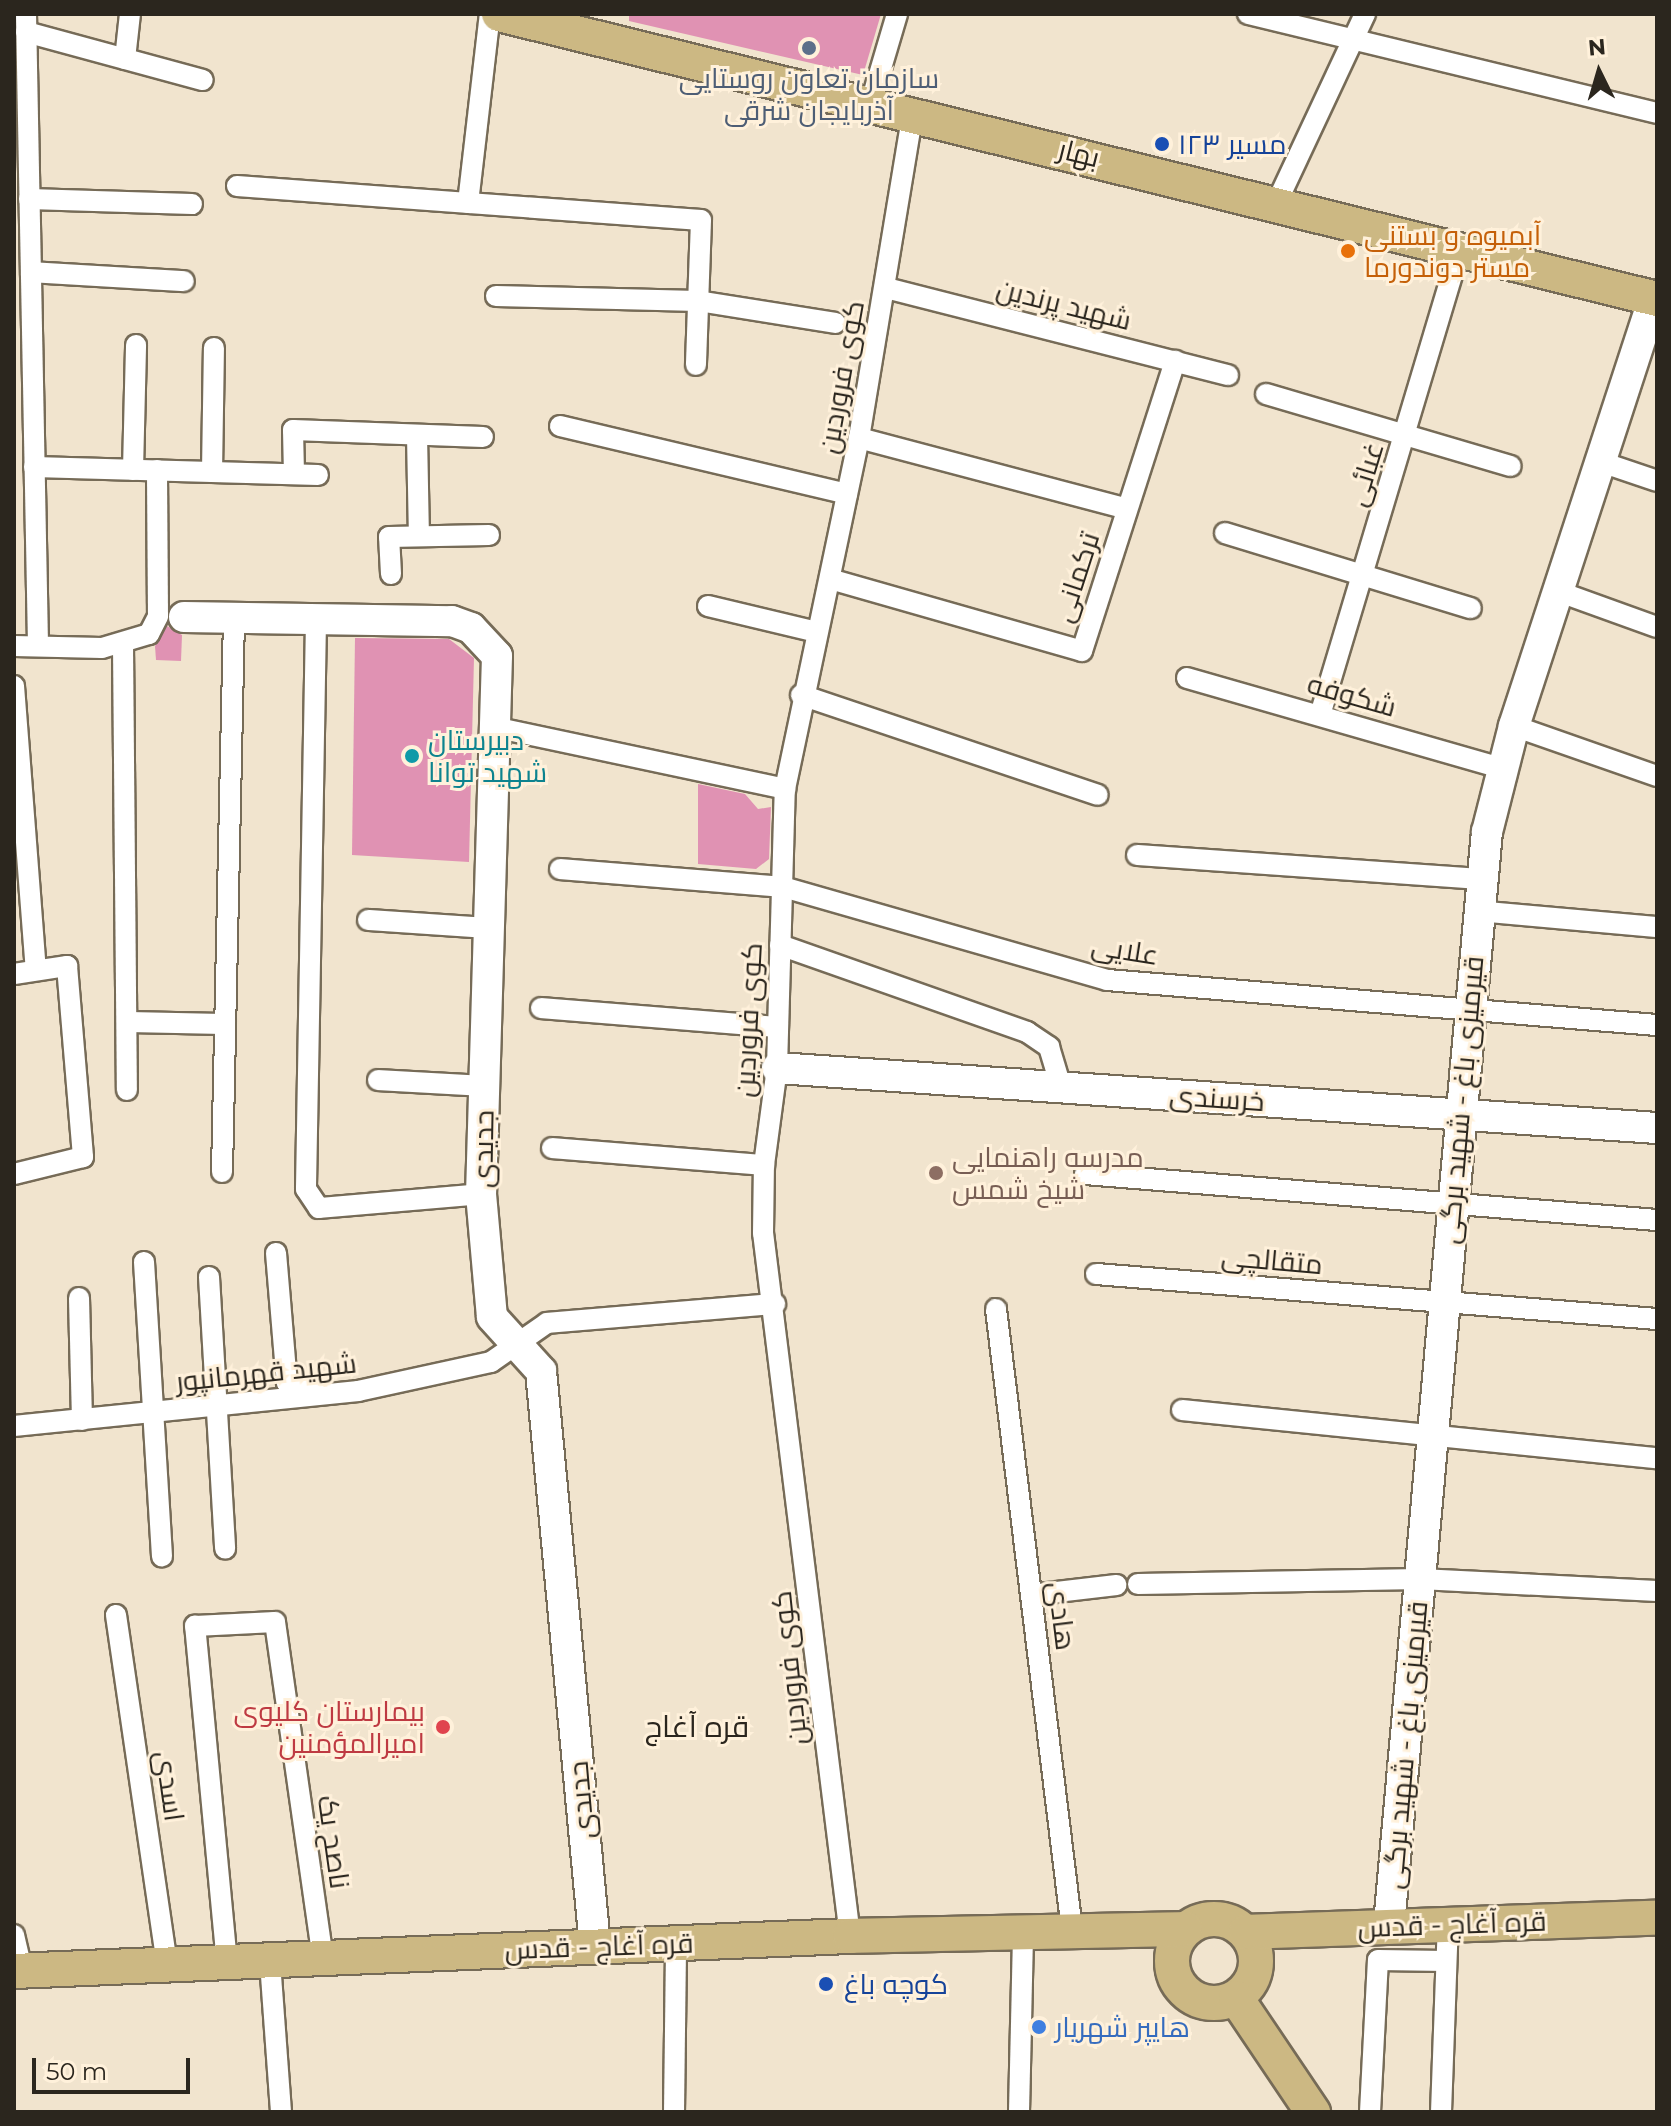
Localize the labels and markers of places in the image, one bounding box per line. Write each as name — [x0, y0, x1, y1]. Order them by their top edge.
marker: سازمان تعاون روستایی آذربایجان شرقی — [800, 39, 818, 57]
place label: سازمان تعاون روستایی آذربایجان شرقی — [679, 61, 939, 127]
place label: مسیر ۱۲۳ — [1178, 127, 1286, 161]
marker: مسیر ۱۲۳ — [1153, 135, 1171, 153]
place label: آبمیوه و بستنی مستر دوندورما — [1364, 218, 1541, 284]
marker: آبمیوه و بستنی مستر دوندورما — [1339, 242, 1357, 260]
place label: دبیرستان شهید توانا — [428, 723, 547, 789]
marker: دبیرستان شهید توانا — [403, 747, 421, 765]
place label: مدرسه راهنمایی شیخ شمس — [952, 1140, 1144, 1206]
marker: مدرسه راهنمایی شیخ شمس — [927, 1164, 945, 1182]
place label: بیمارستان کلیوی امیرالمؤمنین — [234, 1694, 425, 1760]
marker: بیمارستان کلیوی امیرالمؤمنین — [432, 1716, 454, 1738]
place label: کوچه باغ — [844, 1967, 948, 2001]
marker: کوچه باغ — [815, 1973, 837, 1995]
place label: هایپر شهریار — [1055, 2010, 1190, 2044]
marker: هایپر شهریار — [1030, 2018, 1048, 2036]

